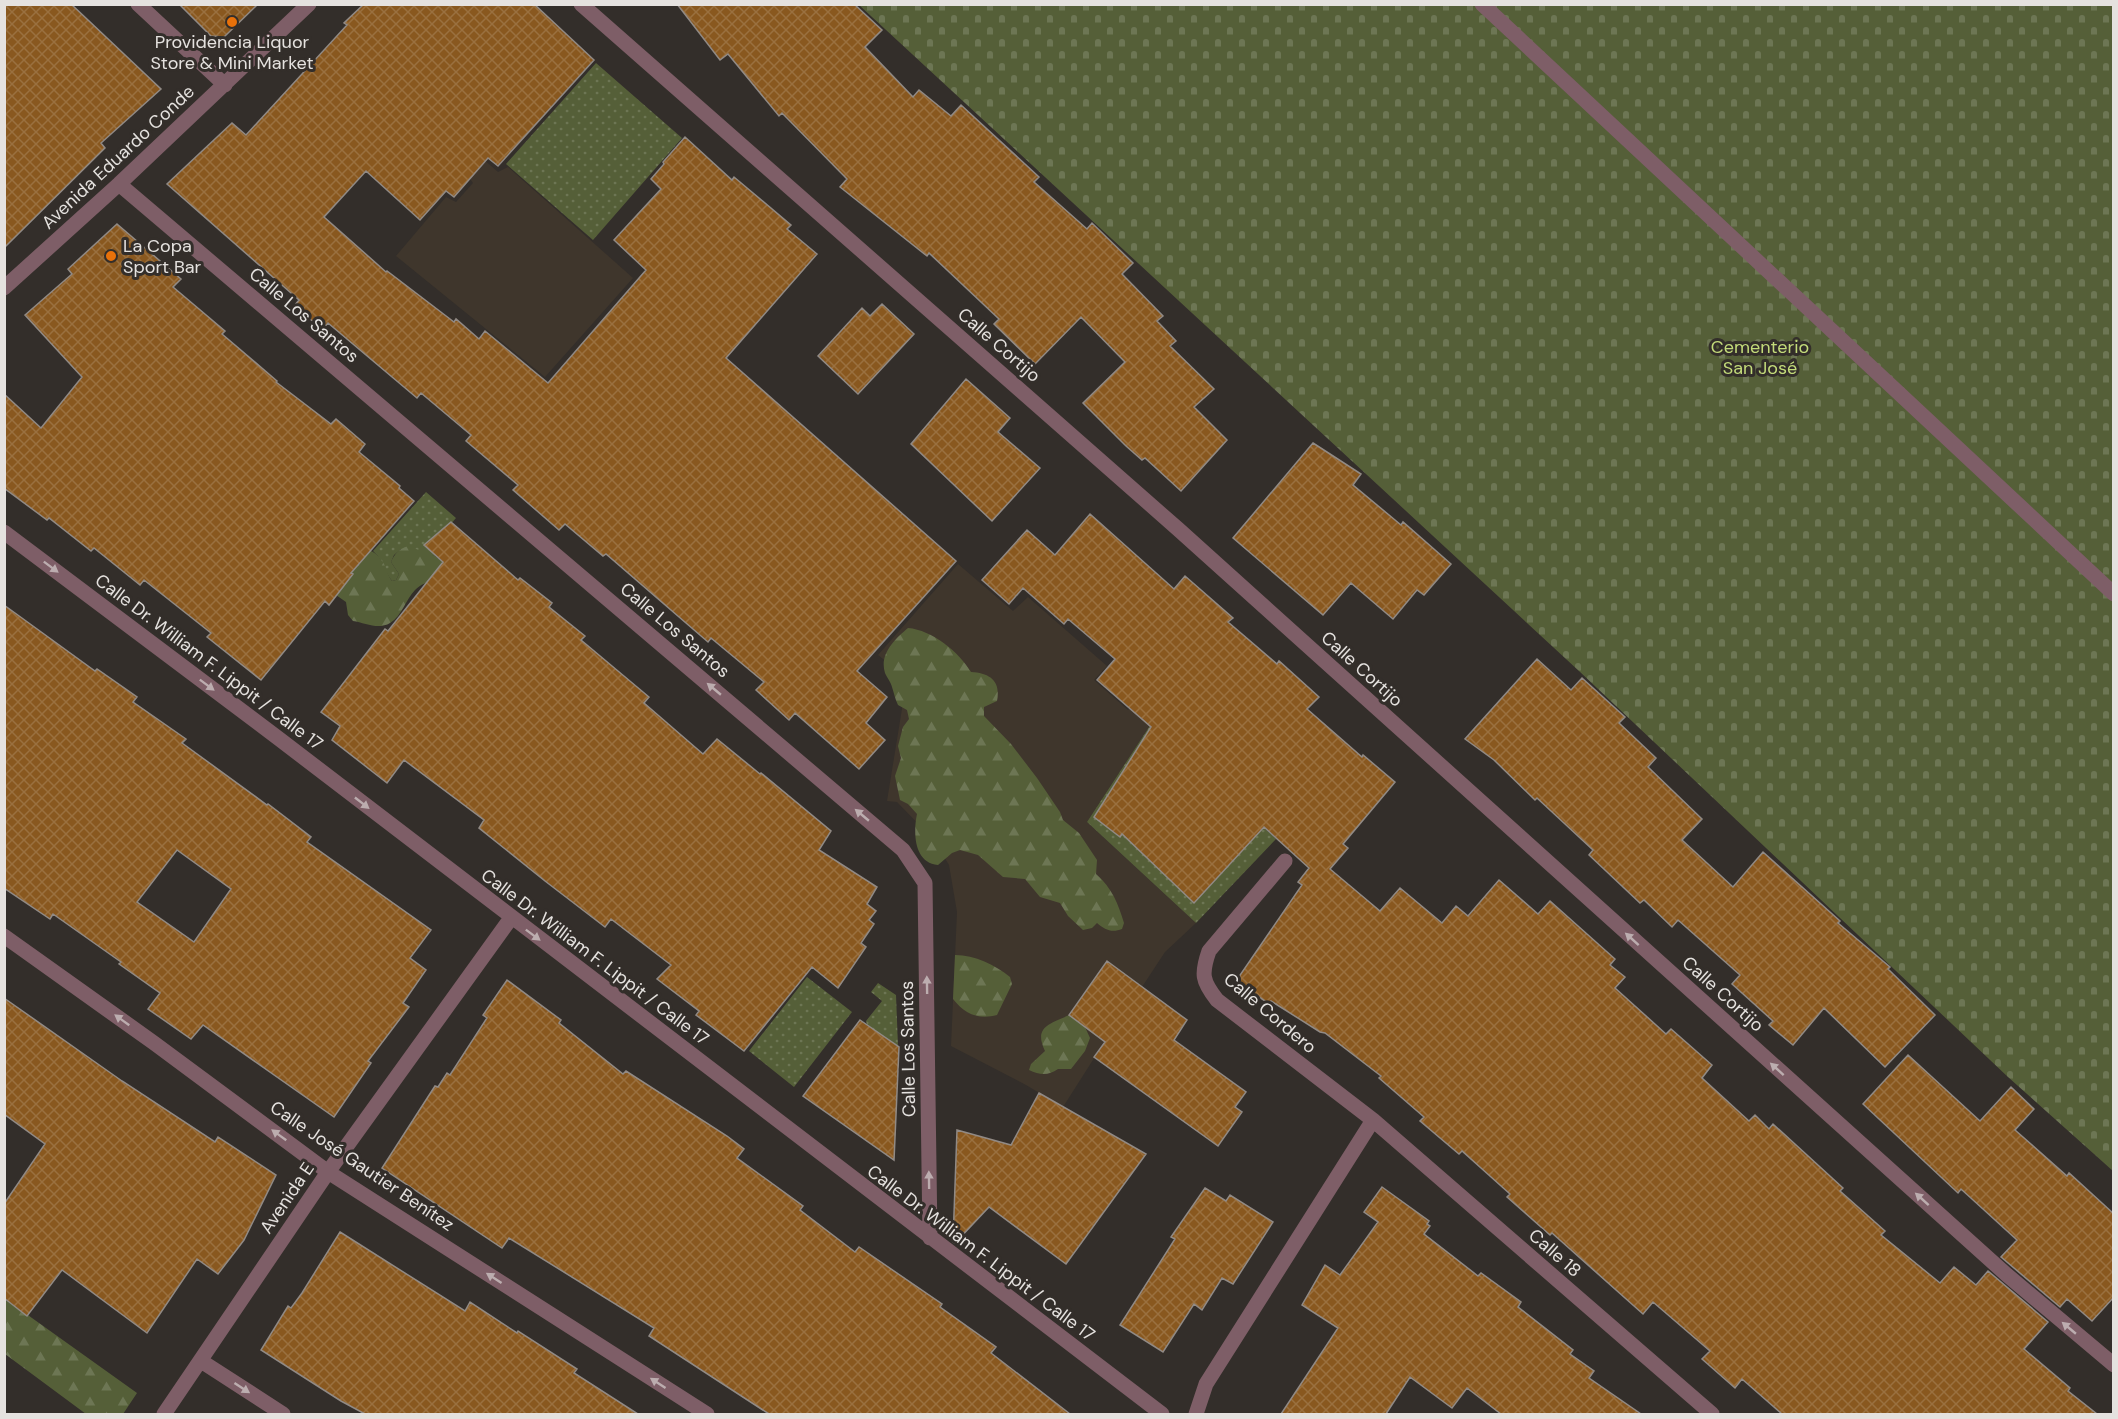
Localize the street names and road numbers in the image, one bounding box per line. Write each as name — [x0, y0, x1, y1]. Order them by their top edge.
street label: Avenida Eduardo Conde — [36, 80, 200, 234]
street label: Calle Los Santos — [244, 262, 364, 368]
street label: Calle Cortijo — [952, 302, 1046, 388]
street label: Calle Dr. William F. Lippit / Calle 17 — [90, 568, 328, 756]
street label: Calle Los Santos — [615, 577, 735, 683]
street label: Calle Cortijo — [1316, 626, 1408, 712]
street label: Calle Dr. William F. Lippit / Calle 17 — [476, 863, 714, 1051]
street label: Calle Cortijo — [1677, 951, 1769, 1037]
street label: Calle Cordero — [1219, 967, 1321, 1059]
street label: Calle Los Santos — [895, 981, 921, 1117]
street label: Calle José Gautier Benítez — [265, 1095, 459, 1237]
street label: Avenida E — [254, 1158, 320, 1238]
street label: Calle Dr. William F. Lippit / Calle 17 — [862, 1159, 1100, 1347]
street label: Calle 18 — [1524, 1224, 1586, 1282]

